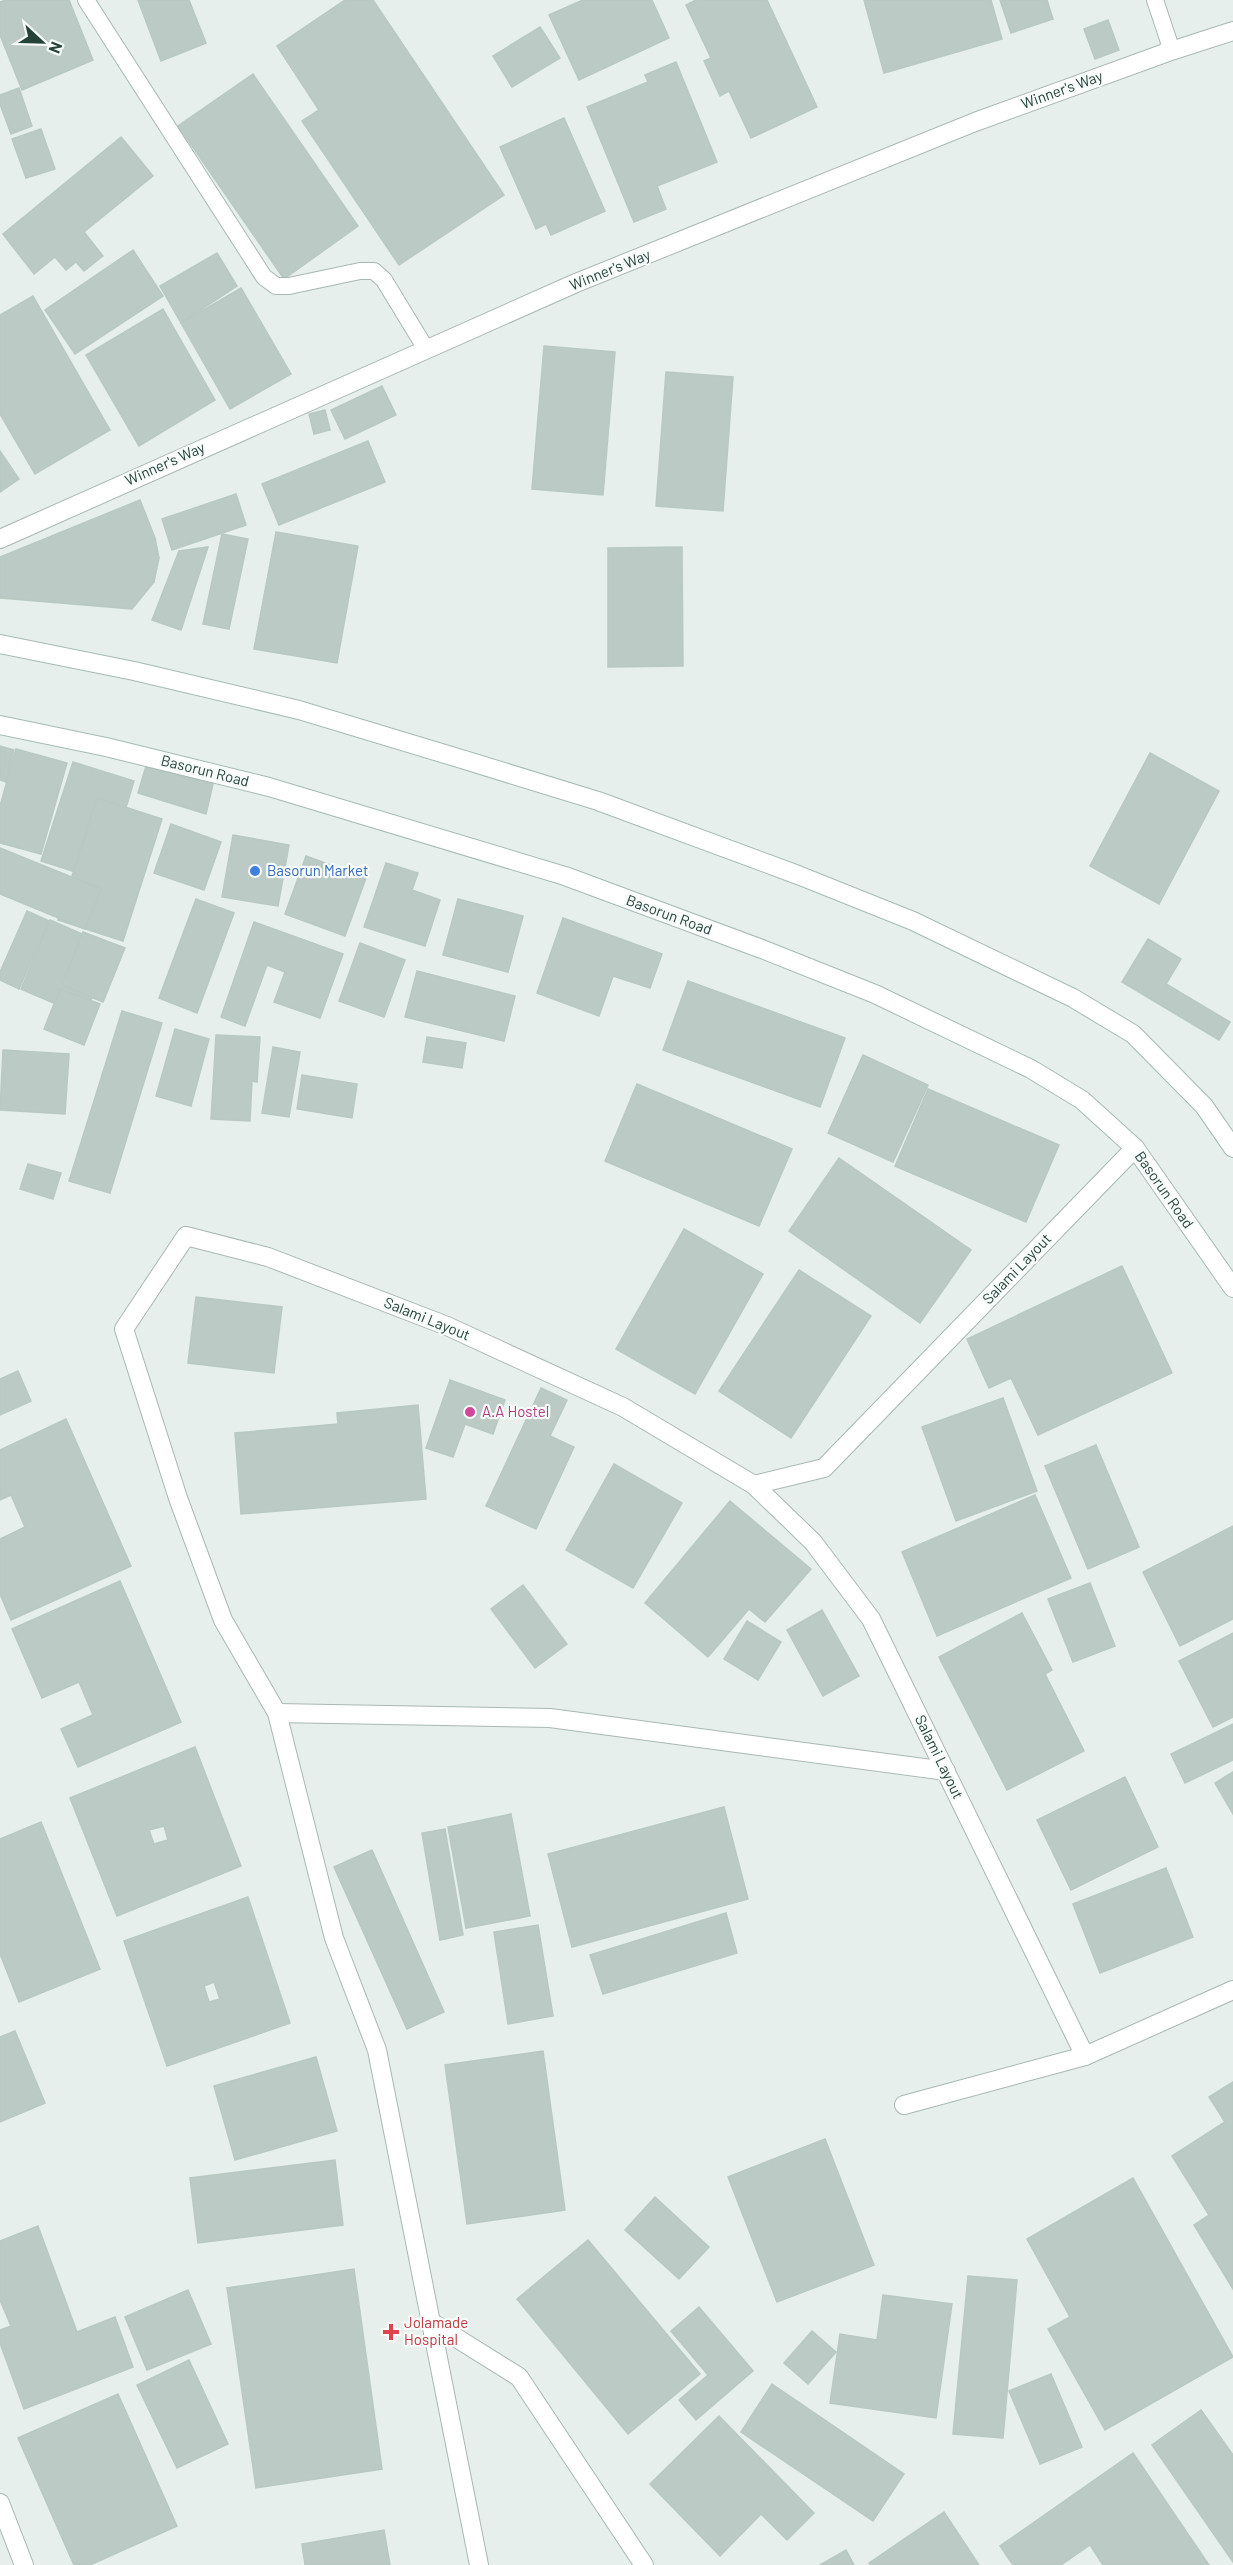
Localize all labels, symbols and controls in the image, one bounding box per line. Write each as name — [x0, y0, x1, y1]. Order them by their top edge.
north arrow — [12, 12, 72, 72]
text: N — [46, 39, 67, 56]
street label: Winner's Way — [1018, 66, 1105, 112]
street label: Winner's Way — [567, 245, 653, 293]
street label: Winner's Way — [122, 437, 207, 489]
street label: Basorun Road — [159, 750, 251, 790]
place label: Basorun Market — [267, 861, 368, 879]
marker: Basorun Market — [248, 864, 262, 878]
street label: Basorun Road — [624, 890, 715, 938]
street label: Basorun Road — [1132, 1147, 1198, 1232]
street label: Salami Layout — [978, 1229, 1054, 1307]
street label: Salami Layout — [382, 1293, 473, 1343]
place label: A.A Hostel — [482, 1402, 549, 1420]
marker: A.A Hostel — [463, 1405, 477, 1419]
street label: Salami Layout — [912, 1712, 968, 1801]
place label: Jolamade Hospital — [404, 2313, 468, 2348]
marker: Jolamade Hospital — [382, 2323, 400, 2341]

